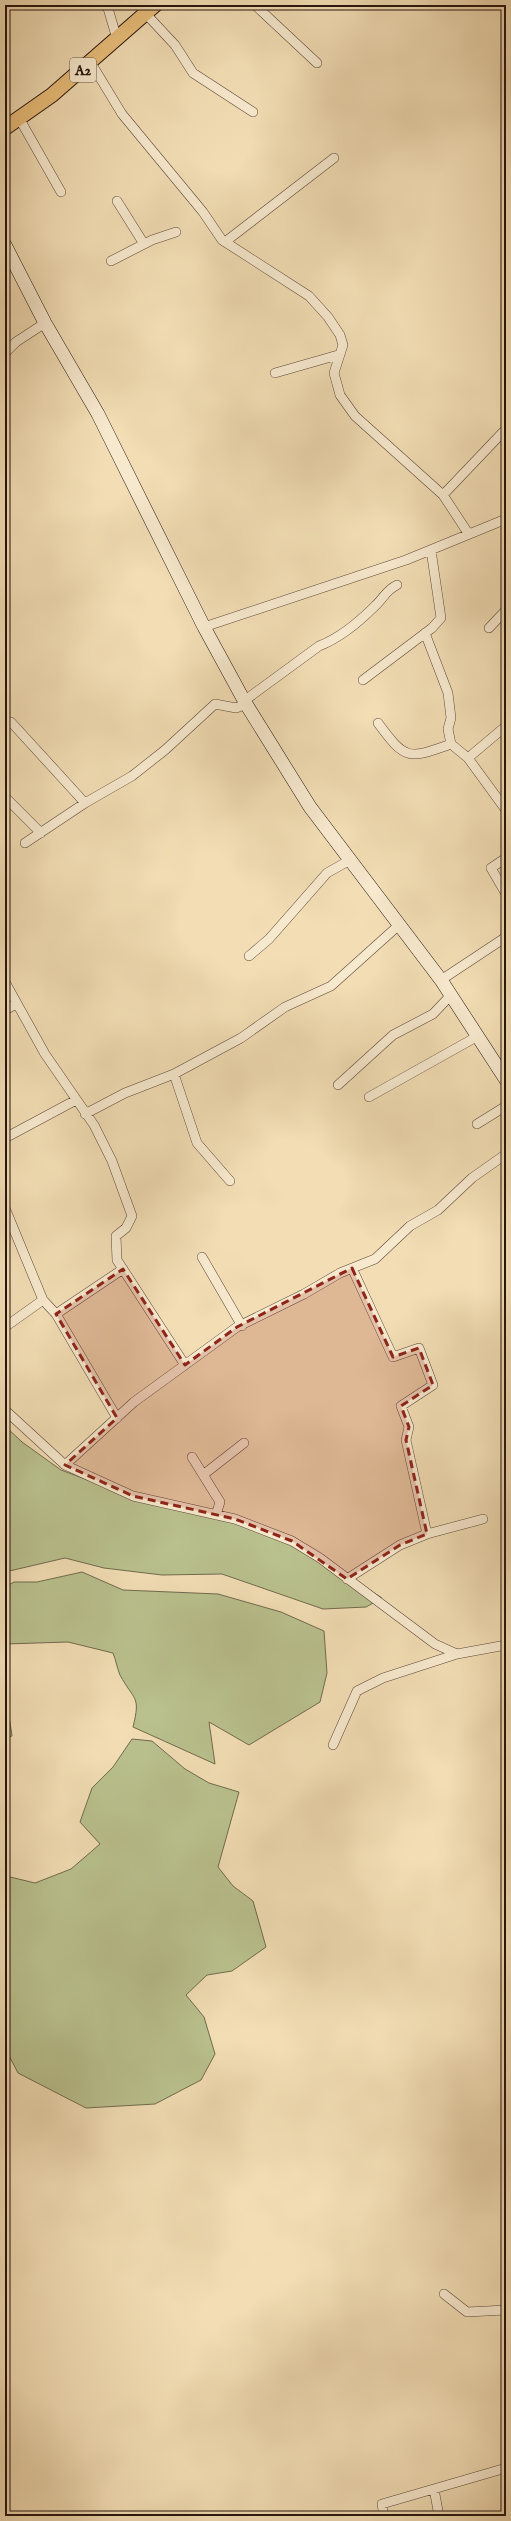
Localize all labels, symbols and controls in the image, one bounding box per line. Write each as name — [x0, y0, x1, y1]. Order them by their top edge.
road number: A2 — [70, 58, 96, 82]

